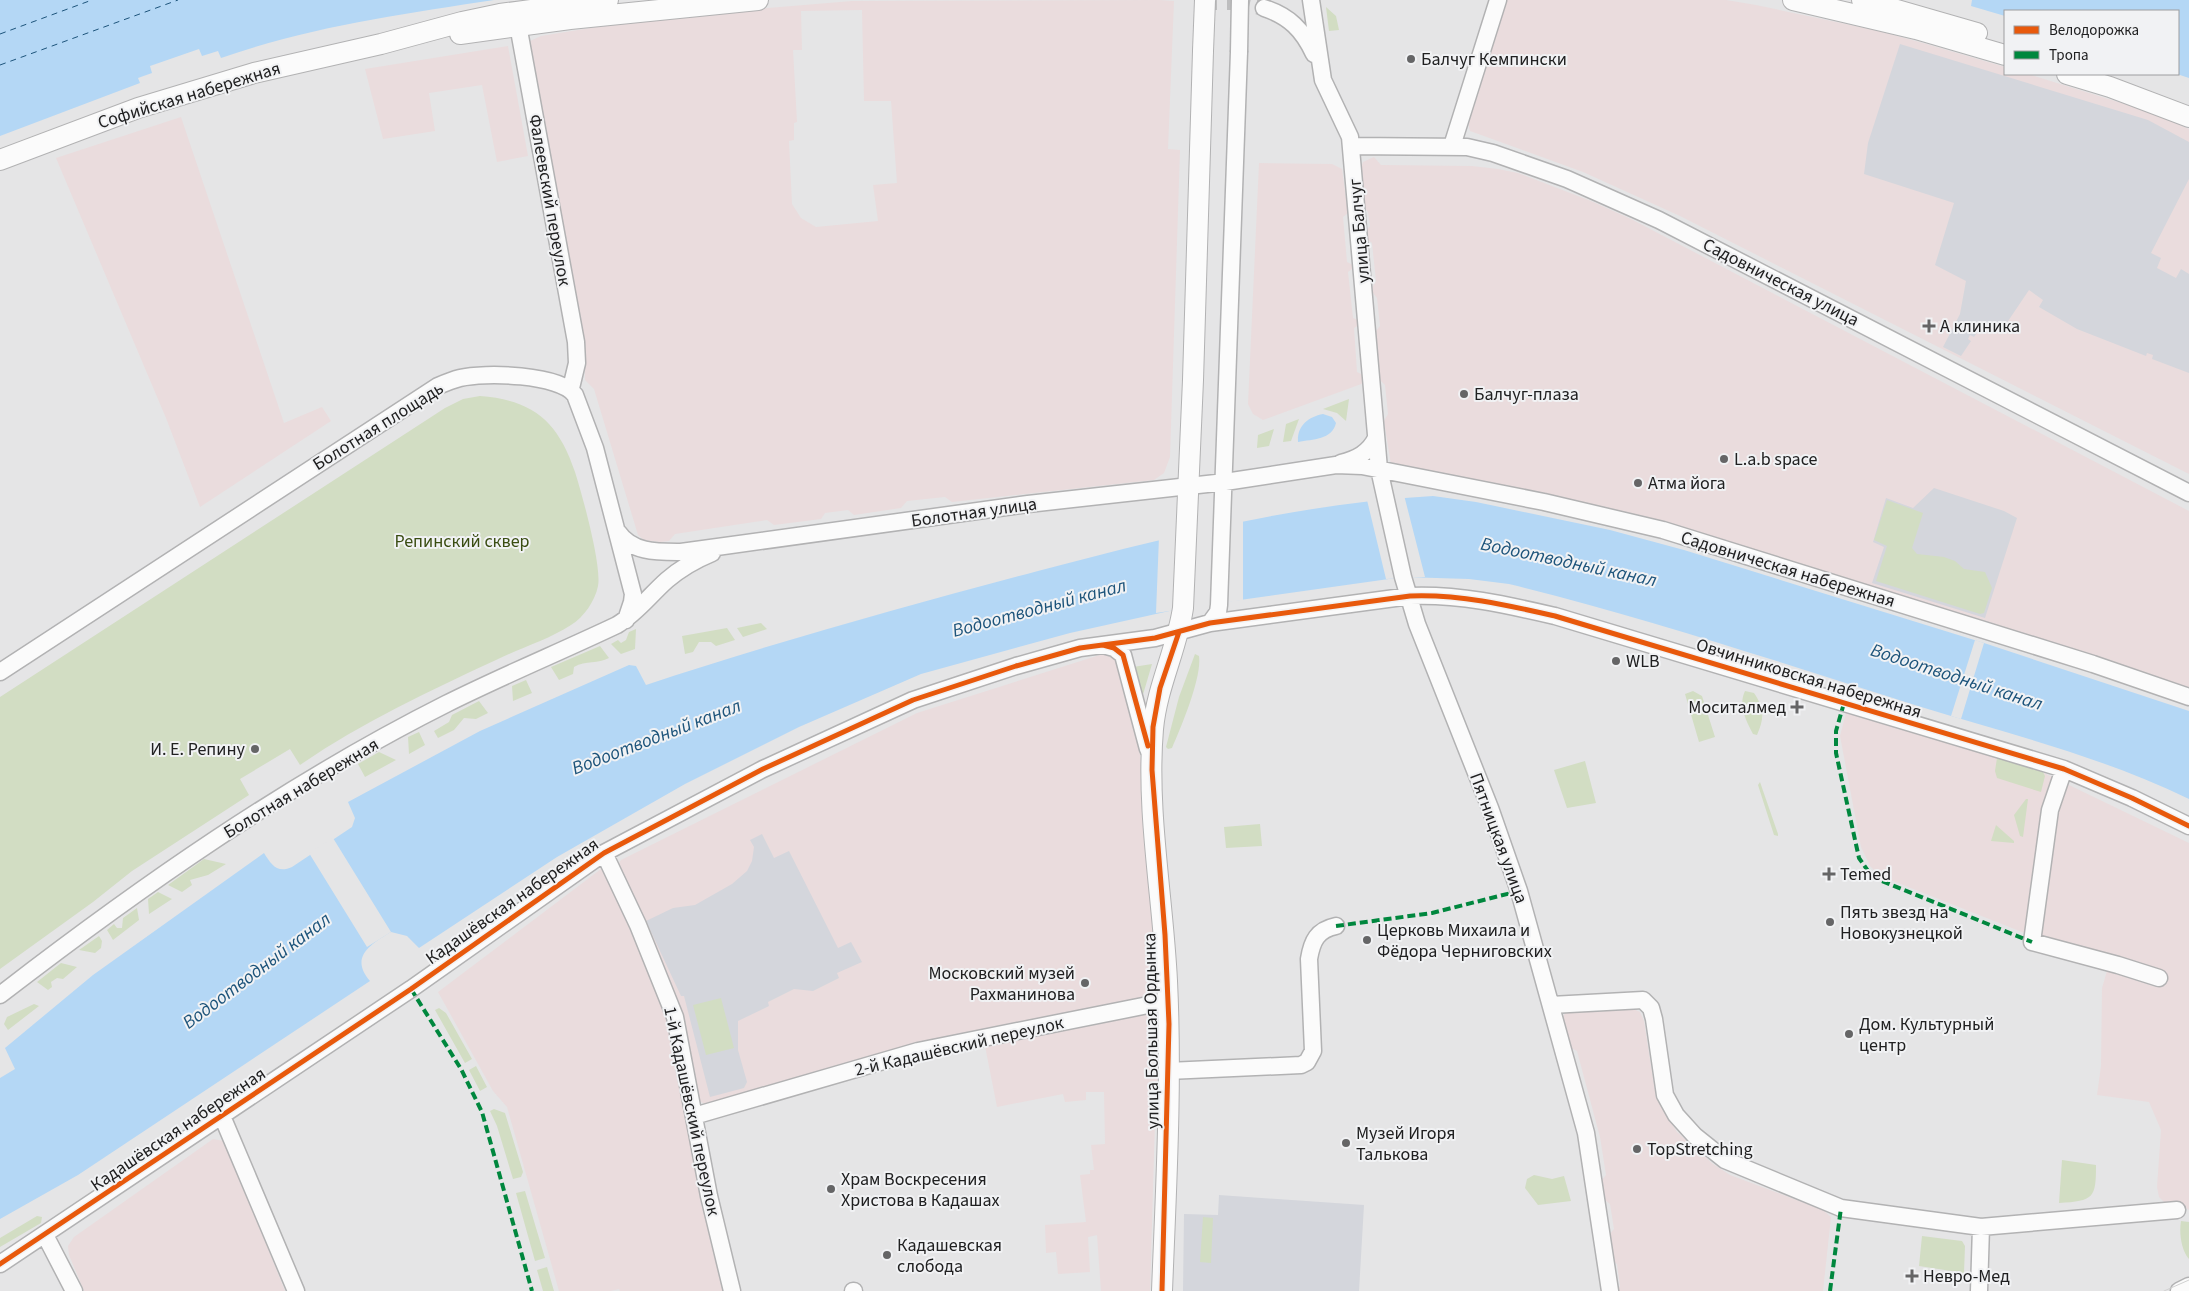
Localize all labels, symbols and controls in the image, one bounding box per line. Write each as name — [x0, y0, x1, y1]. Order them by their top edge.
legend — [2004, 10, 2179, 75]
text: Велодорожка — [2049, 20, 2139, 41]
text: Тропа — [2049, 45, 2089, 66]
place label: Балчуг Кемпински — [1421, 47, 1567, 72]
marker: Балчуг Кемпински — [1405, 53, 1417, 65]
street label: Софийская набережная — [95, 56, 284, 135]
street label: Фалеевский переулок — [522, 112, 577, 288]
street label: улица Балчуг — [1342, 178, 1377, 284]
street label: Садовническая улица — [1698, 232, 1863, 333]
place label: А клиника — [1940, 314, 2020, 339]
marker: А клиника — [1922, 319, 1936, 333]
street label: Болотная площадь — [308, 376, 449, 477]
place label: Балчуг-плаза — [1474, 382, 1579, 407]
marker: Балчуг-плаза — [1458, 388, 1470, 400]
place label: L.a.b space — [1734, 447, 1818, 472]
marker: L.a.b space — [1718, 453, 1730, 465]
place label: Атма йога — [1648, 471, 1726, 496]
marker: Атма йога — [1632, 477, 1644, 489]
street label: Болотная улица — [910, 491, 1039, 534]
street label: Садовническая набережная — [1678, 525, 1898, 614]
park label: Репинский сквер — [394, 529, 530, 554]
water label: Водоотводный канал — [1478, 531, 1659, 594]
water label: Водоотводный канал — [949, 572, 1130, 645]
street label: Овчинниковская набережная — [1693, 632, 1925, 725]
water label: Водоотводный канал — [1867, 637, 2046, 718]
place label: WLB — [1626, 649, 1659, 674]
marker: WLB — [1610, 655, 1622, 667]
water label: Водоотводный канал — [568, 693, 745, 782]
place label: Моситалмед — [1688, 695, 1786, 720]
marker: Моситалмед — [1790, 700, 1804, 714]
street label: Болотная набережная — [219, 732, 384, 845]
place label: И. Е. Репину — [150, 737, 246, 762]
marker: И. Е. Репину — [249, 743, 261, 755]
street label: Пятницкая улица — [1463, 769, 1534, 907]
street label: Кадашёвская набережная — [421, 832, 604, 971]
place label: Temed — [1840, 862, 1891, 887]
marker: Temed — [1822, 867, 1836, 881]
place label: Пять звезд на Новокузнецкой — [1840, 900, 1963, 946]
water label: Водоотводный канал — [177, 906, 337, 1036]
marker: Пять звезд на Новокузнецкой — [1824, 916, 1836, 928]
place label: Церковь Михаила и Фёдора Черниговских — [1377, 918, 1552, 964]
street label: улица Большая Ордынка — [1137, 933, 1166, 1129]
marker: Церковь Михаила и Фёдора Черниговских — [1361, 934, 1373, 946]
place label: Московский музей Рахманинова — [929, 961, 1075, 1007]
marker: Московский музей Рахманинова — [1079, 977, 1091, 989]
street label: 1-й Кадашёвский переулок — [657, 1004, 726, 1218]
street label: 2-й Кадашёвский переулок — [852, 1010, 1066, 1083]
place label: Дом. Культурный центр — [1859, 1012, 1994, 1058]
marker: Дом. Культурный центр — [1843, 1028, 1855, 1040]
street label: Кадашёвская набережная — [86, 1061, 271, 1197]
place label: Музей Игоря Талькова — [1356, 1121, 1456, 1167]
marker: Музей Игоря Талькова — [1340, 1137, 1352, 1149]
place label: TopStretching — [1647, 1137, 1752, 1162]
marker: TopStretching — [1631, 1143, 1643, 1155]
place label: Храм Воскресения Христова в Кадашах — [841, 1167, 1000, 1213]
marker: Храм Воскресения Христова в Кадашах — [825, 1183, 837, 1195]
place label: Кадашевская слобода — [897, 1233, 1002, 1279]
marker: Кадашевская слобода — [881, 1249, 893, 1261]
place label: Невро-Мед — [1923, 1264, 2010, 1289]
marker: Невро-Мед — [1905, 1269, 1919, 1283]

